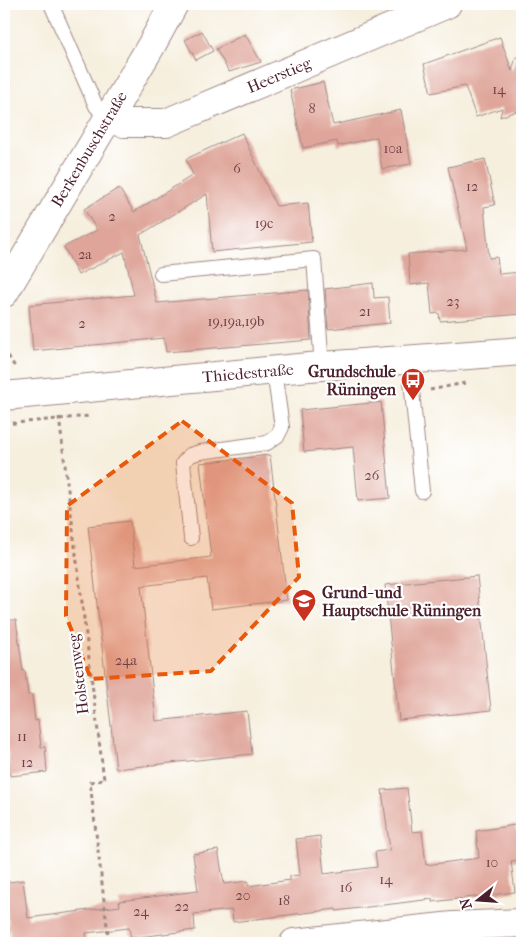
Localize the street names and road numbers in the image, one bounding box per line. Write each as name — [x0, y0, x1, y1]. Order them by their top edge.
street label: Heerstieg — [244, 53, 314, 97]
street label: Berkenbuschstraße — [47, 88, 131, 210]
street label: Thiedestraße — [201, 360, 295, 386]
street label: Holstenweg — [64, 632, 92, 716]

